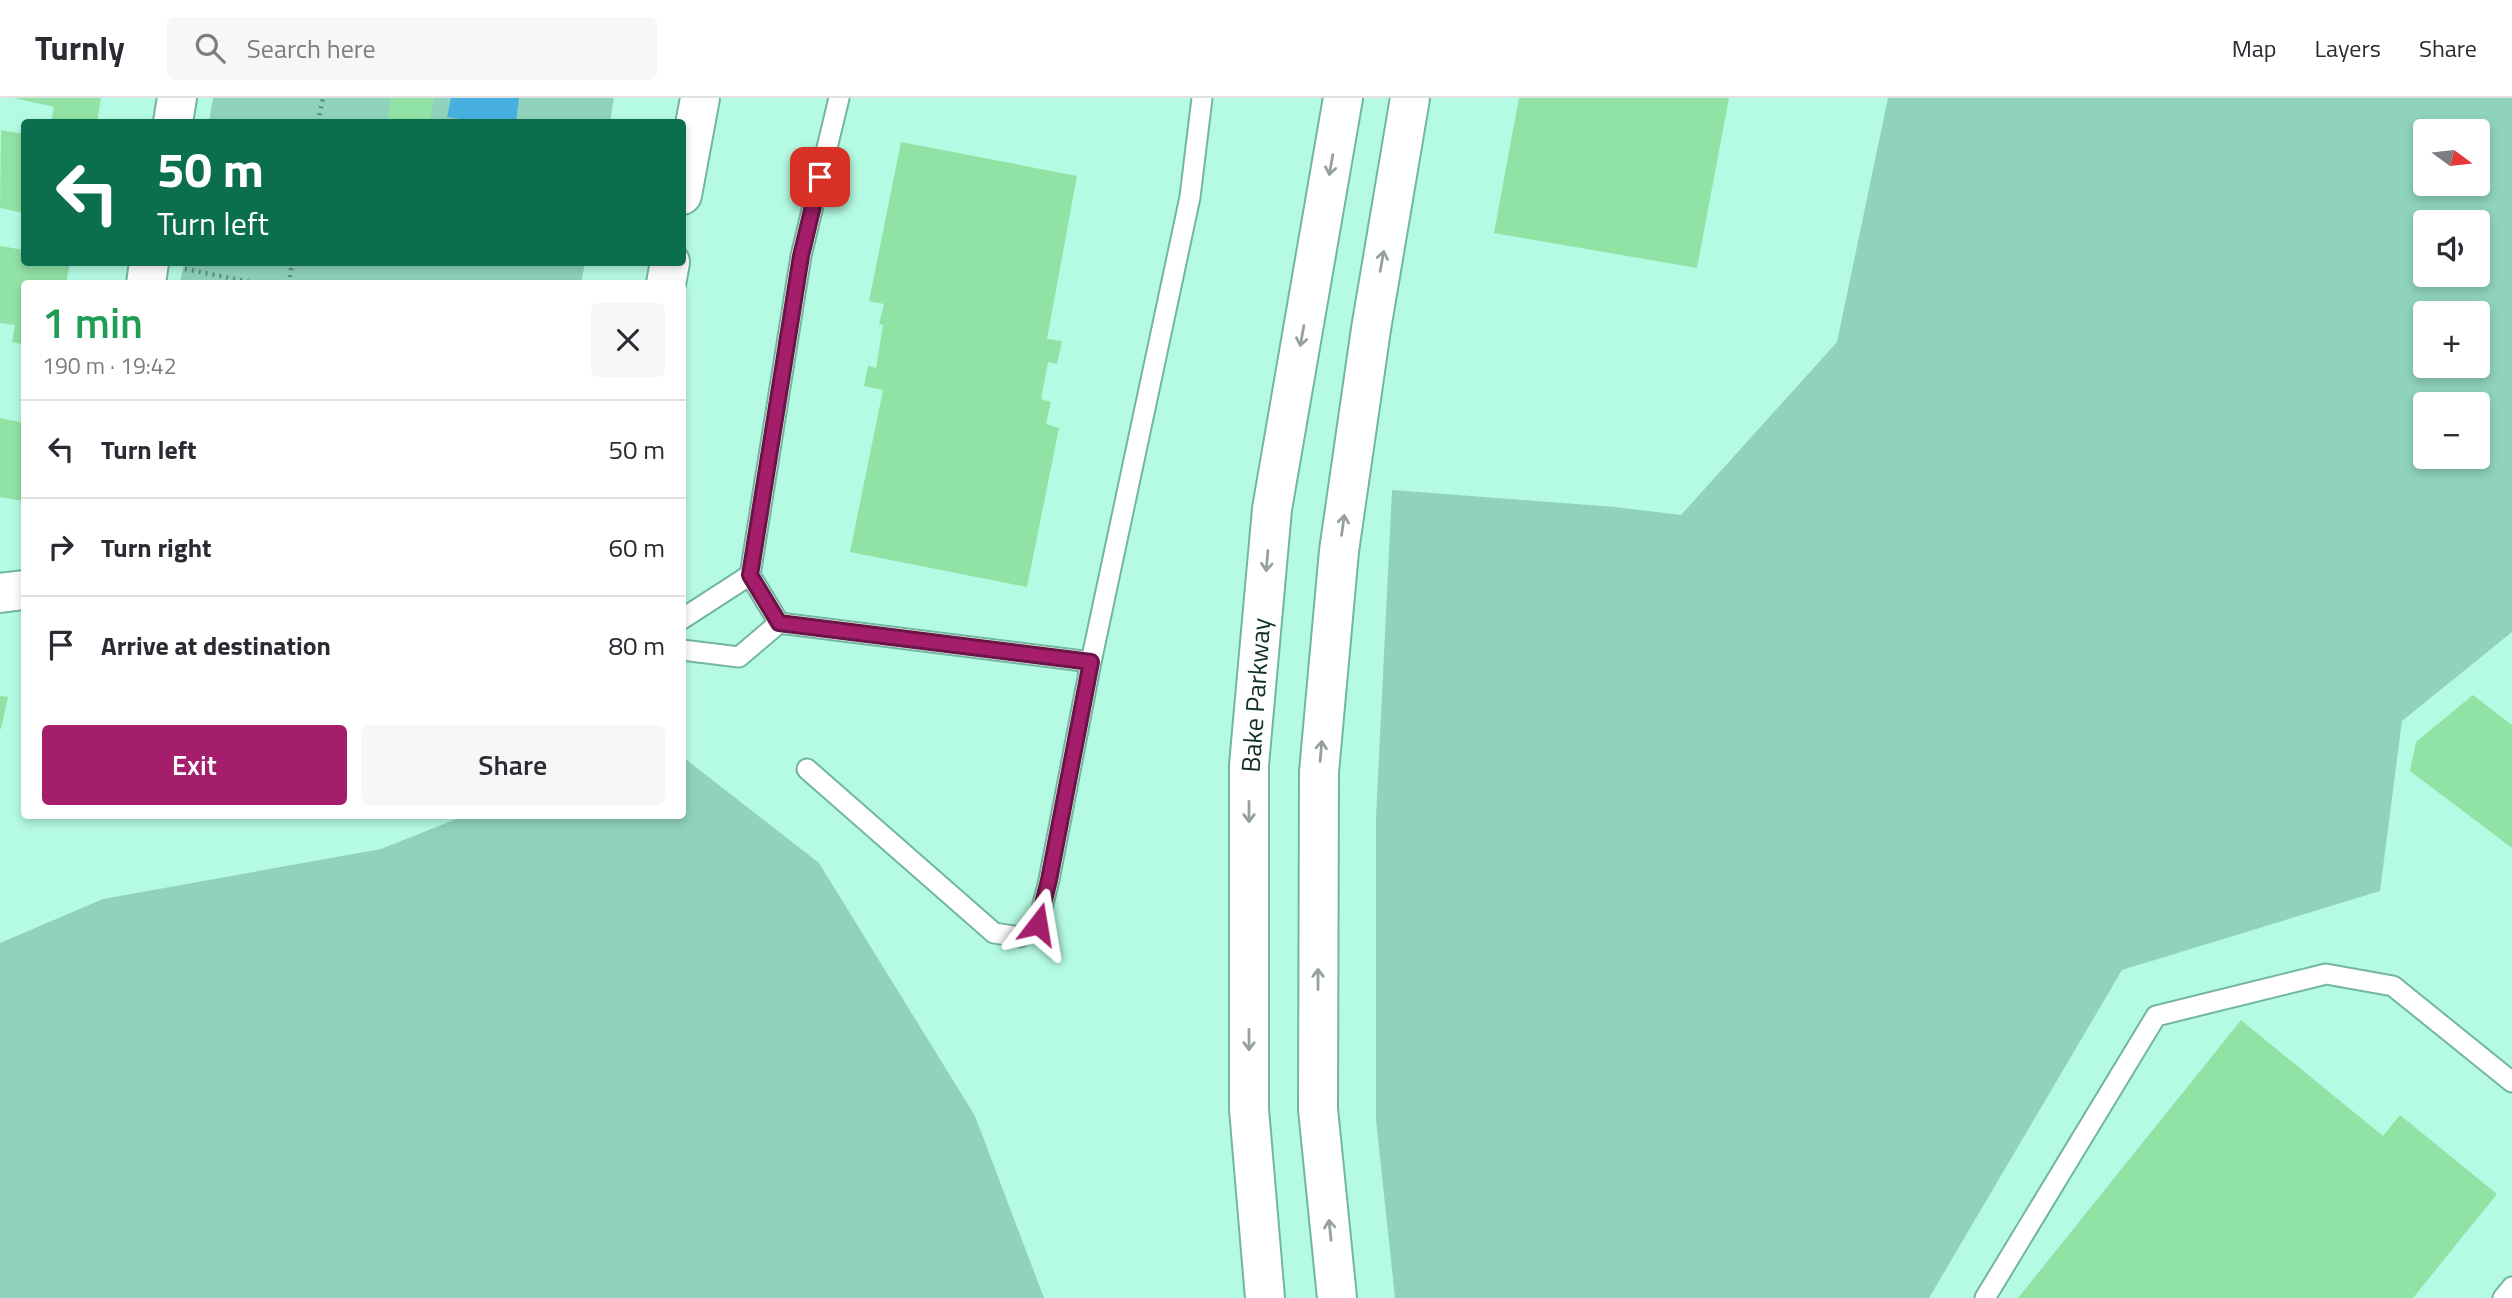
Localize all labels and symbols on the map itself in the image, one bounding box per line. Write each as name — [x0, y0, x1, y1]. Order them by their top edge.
north arrow — [2413, 119, 2490, 196]
pin — [790, 147, 850, 207]
one-way arrow — [1324, 153, 1337, 176]
one-way arrow — [1376, 250, 1390, 273]
one-way arrow — [1295, 324, 1308, 347]
one-way arrow — [1336, 514, 1349, 537]
one-way arrow — [1260, 549, 1273, 572]
street label: Bake Parkway — [1231, 616, 1280, 774]
one-way arrow — [1315, 741, 1328, 763]
one-way arrow — [1242, 800, 1256, 823]
position arrow — [1001, 887, 1075, 961]
one-way arrow — [1311, 968, 1325, 991]
one-way arrow — [1242, 1028, 1256, 1051]
one-way arrow — [1324, 1219, 1337, 1242]

